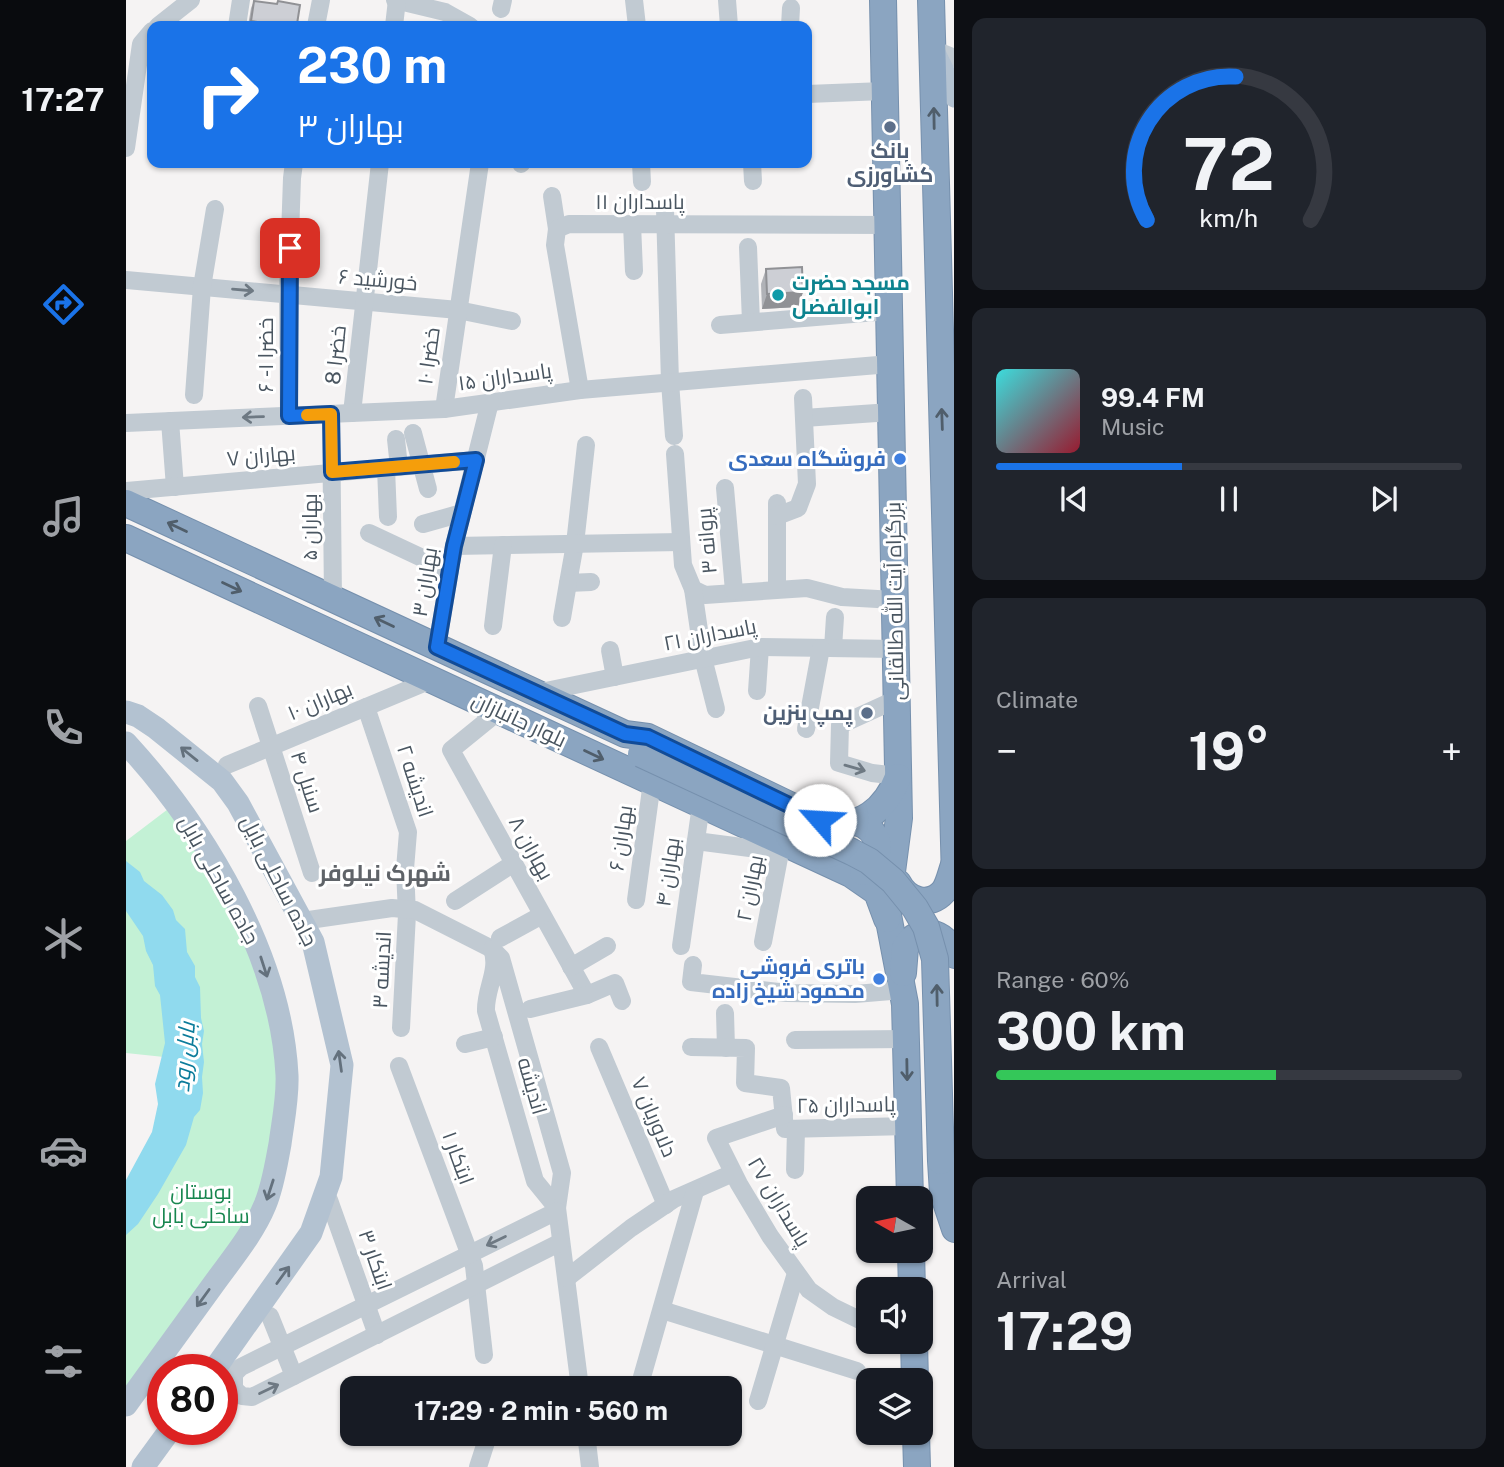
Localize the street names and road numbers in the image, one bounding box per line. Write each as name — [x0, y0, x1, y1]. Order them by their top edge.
street label: پاسداران ١١ — [595, 189, 685, 216]
street label: خورشید ۶ — [337, 264, 419, 295]
street label: خضرا ۱ - ۶ — [253, 318, 278, 392]
street label: خضرا 8 — [320, 324, 351, 386]
street label: خضرا ۱۰ — [412, 326, 445, 386]
street label: پاسداران ۱۵ — [457, 358, 554, 397]
street label: بهاران ۷ — [225, 440, 297, 472]
street label: بهاران ۵ — [297, 493, 323, 561]
street label: بزرگراه آیت الله طالقانی — [879, 501, 910, 701]
street label: پروانه ۳ — [691, 506, 724, 575]
street label: بهاران ۳ — [407, 545, 443, 619]
street label: پاسداران ۲۱ — [661, 613, 759, 658]
street label: بهاران ۱۰ — [284, 676, 356, 726]
street label: بلوار جانبازان — [468, 687, 570, 753]
street label: اندیشه ۲ — [392, 742, 439, 820]
street label: سنبل ۴ — [285, 748, 329, 816]
street label: بهاران ۶ — [604, 804, 638, 872]
street label: جاده ساحلی بابل — [173, 811, 265, 949]
street label: جاده ساحلی بایل — [235, 811, 323, 951]
street label: بهاران ۸ — [503, 812, 559, 884]
street label: بهاران ۴ — [650, 836, 686, 908]
street label: بهاران ۲ — [731, 853, 769, 923]
street label: اندیشه ۳ — [367, 931, 396, 1009]
street label: اندیشه — [512, 1054, 553, 1117]
street label: دلاوریان ۷ — [625, 1073, 683, 1161]
street label: پاسداران ۲۵ — [796, 1091, 896, 1120]
street label: ابتکار ۱ — [437, 1128, 480, 1188]
street label: پاسداران ۲۷ — [741, 1152, 816, 1253]
street label: ابتکار ۳ — [354, 1226, 397, 1293]

